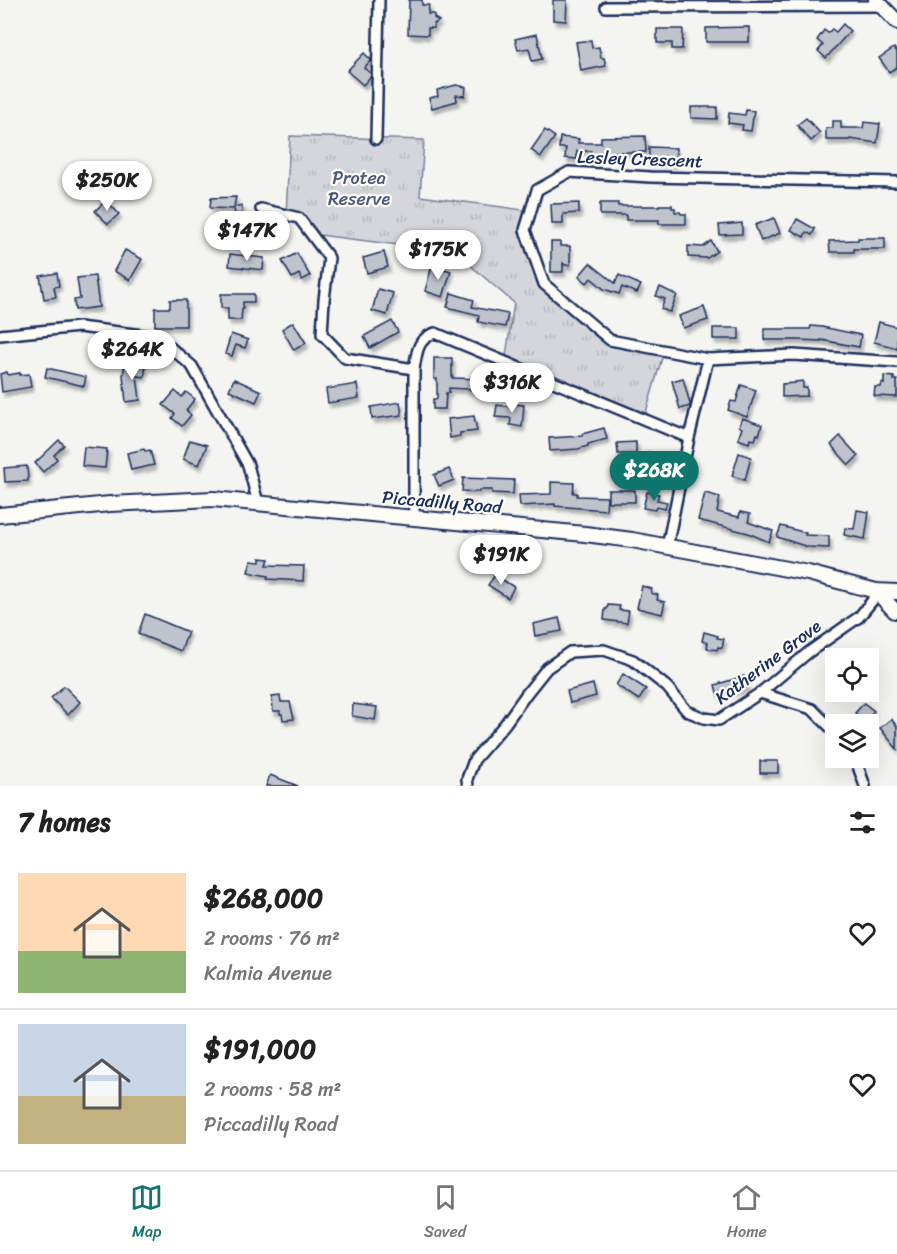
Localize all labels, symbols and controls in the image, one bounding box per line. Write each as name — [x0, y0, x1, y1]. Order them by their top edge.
street label: Lesley Crescent — [577, 141, 703, 177]
pin: $250K — [65, 161, 149, 212]
park label: Protea Reserve — [328, 162, 390, 215]
text: $250K — [76, 163, 138, 198]
pin: $147K — [205, 211, 289, 262]
text: $147K — [218, 213, 276, 248]
pin: $175K — [396, 230, 480, 281]
text: $175K — [409, 232, 467, 267]
pin: $264K — [90, 330, 174, 381]
text: $264K — [101, 332, 163, 367]
pin: $316K — [470, 363, 554, 414]
text: $316K — [484, 365, 540, 400]
pin: $268K — [612, 451, 696, 502]
text: $268K — [624, 453, 684, 488]
street label: Piccadilly Road — [381, 481, 505, 523]
pin: $191K — [459, 535, 543, 586]
text: $191K — [473, 537, 529, 572]
street label: Katherine Grove — [708, 611, 829, 713]
map controls — [825, 648, 879, 768]
button: locate — [825, 648, 879, 702]
button: layers — [825, 714, 879, 768]
text: 7 homes — [18, 799, 110, 845]
icon: filters — [846, 806, 879, 839]
text: $268,000 — [204, 875, 323, 921]
icon: home — [66, 897, 138, 969]
icon: heart — [846, 917, 879, 950]
text: 2 rooms · 76 m² — [204, 921, 340, 956]
text: Kalmia Avenue — [204, 956, 332, 991]
text: $191,000 — [204, 1026, 316, 1072]
icon: home — [66, 1048, 138, 1120]
icon: heart — [846, 1068, 879, 1101]
text: 2 rooms · 58 m² — [204, 1072, 341, 1107]
text: Piccadilly Road — [204, 1107, 337, 1142]
tab: Map — [130, 1181, 163, 1246]
tab: Saved — [424, 1181, 466, 1246]
tab: Home — [727, 1181, 767, 1246]

